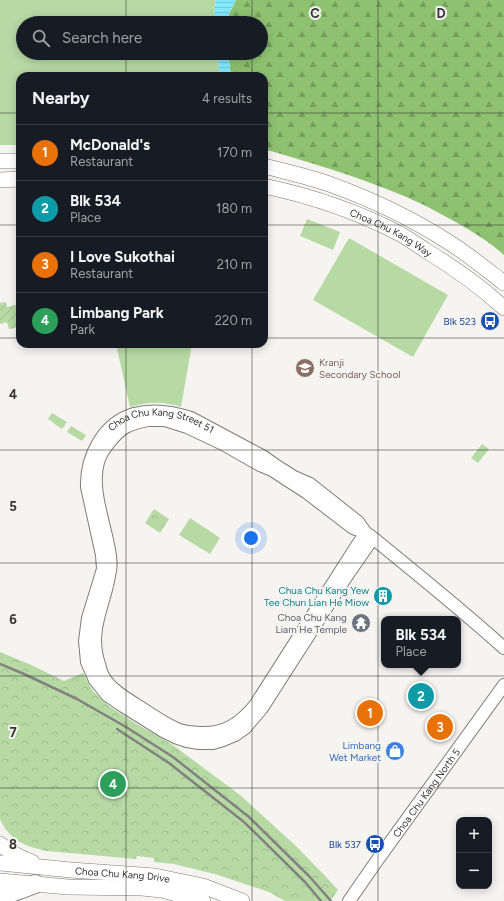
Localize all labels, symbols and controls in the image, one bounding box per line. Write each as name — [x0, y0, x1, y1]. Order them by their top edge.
text: C — [310, 6, 320, 21]
text: D — [436, 6, 446, 21]
search box — [16, 16, 268, 60]
icon: search — [30, 27, 52, 49]
text: Search here — [62, 29, 142, 47]
text: Nearby — [32, 88, 90, 108]
text: 4 results — [202, 91, 252, 106]
text: McDonald's — [70, 136, 150, 154]
text: 1 — [42, 145, 48, 160]
text: 170 m — [217, 145, 252, 160]
text: Restaurant — [70, 154, 133, 169]
text: Blk 534 — [70, 192, 121, 210]
text: 2 — [41, 201, 49, 216]
text: 180 m — [216, 201, 252, 216]
street label: Choa Chu Kang Way — [348, 206, 435, 260]
text: Place — [70, 210, 101, 225]
text: I Love Sukothai — [70, 248, 175, 266]
text: 3 — [41, 257, 49, 272]
text: 210 m — [217, 257, 252, 272]
text: Restaurant — [70, 266, 133, 281]
text: Limbang Park — [70, 304, 164, 322]
bus stop icon: Blk 523 — [479, 310, 501, 332]
text: 4 — [41, 313, 49, 328]
text: 220 m — [215, 313, 252, 328]
place label: Blk 523 — [444, 315, 476, 328]
text: Park — [70, 322, 95, 337]
place label: Kranji Secondary School — [319, 356, 400, 381]
school or university icon: Kranji Secondary School — [294, 357, 316, 379]
text: 4 — [9, 387, 17, 402]
text: Choa Chu Kang Street 51 — [105, 405, 216, 436]
street label: Choa Chu Kang Street 51 — [106, 426, 218, 438]
text: 5 — [9, 499, 17, 514]
your location — [241, 528, 261, 548]
place label: Chua Chu Kang Yew Tee Chun Lian He Miow — [264, 584, 369, 609]
building icon: Chua Chu Kang Yew Tee Chun Lian He Miow — [372, 585, 394, 607]
place label: Choa Chu Kang Liam He Temple — [276, 611, 348, 636]
text: 6 — [9, 612, 17, 627]
temple icon: Choa Chu Kang Liam He Temple — [350, 612, 372, 634]
popup — [381, 616, 461, 668]
text: Blk 534 — [395, 626, 447, 644]
text: Place — [395, 644, 427, 659]
pin: 2 — [408, 681, 434, 711]
pin: 1 — [357, 698, 383, 728]
pin: 3 — [427, 712, 453, 742]
text: 7 — [9, 725, 17, 740]
place label: Limbang Wet Market — [329, 739, 381, 764]
shop icon: Limbang Wet Market — [384, 740, 406, 762]
street label: Choa Chu Kang North 5 — [390, 746, 463, 840]
pin: 4 — [100, 769, 126, 799]
map controls — [456, 817, 492, 889]
button: + — [456, 817, 492, 853]
bus stop icon: Blk 537 — [364, 833, 386, 855]
text: 8 — [9, 837, 17, 852]
place label: Blk 537 — [329, 838, 362, 851]
button: − — [456, 853, 492, 889]
street label: Choa Chu Kang Drive — [74, 864, 172, 886]

